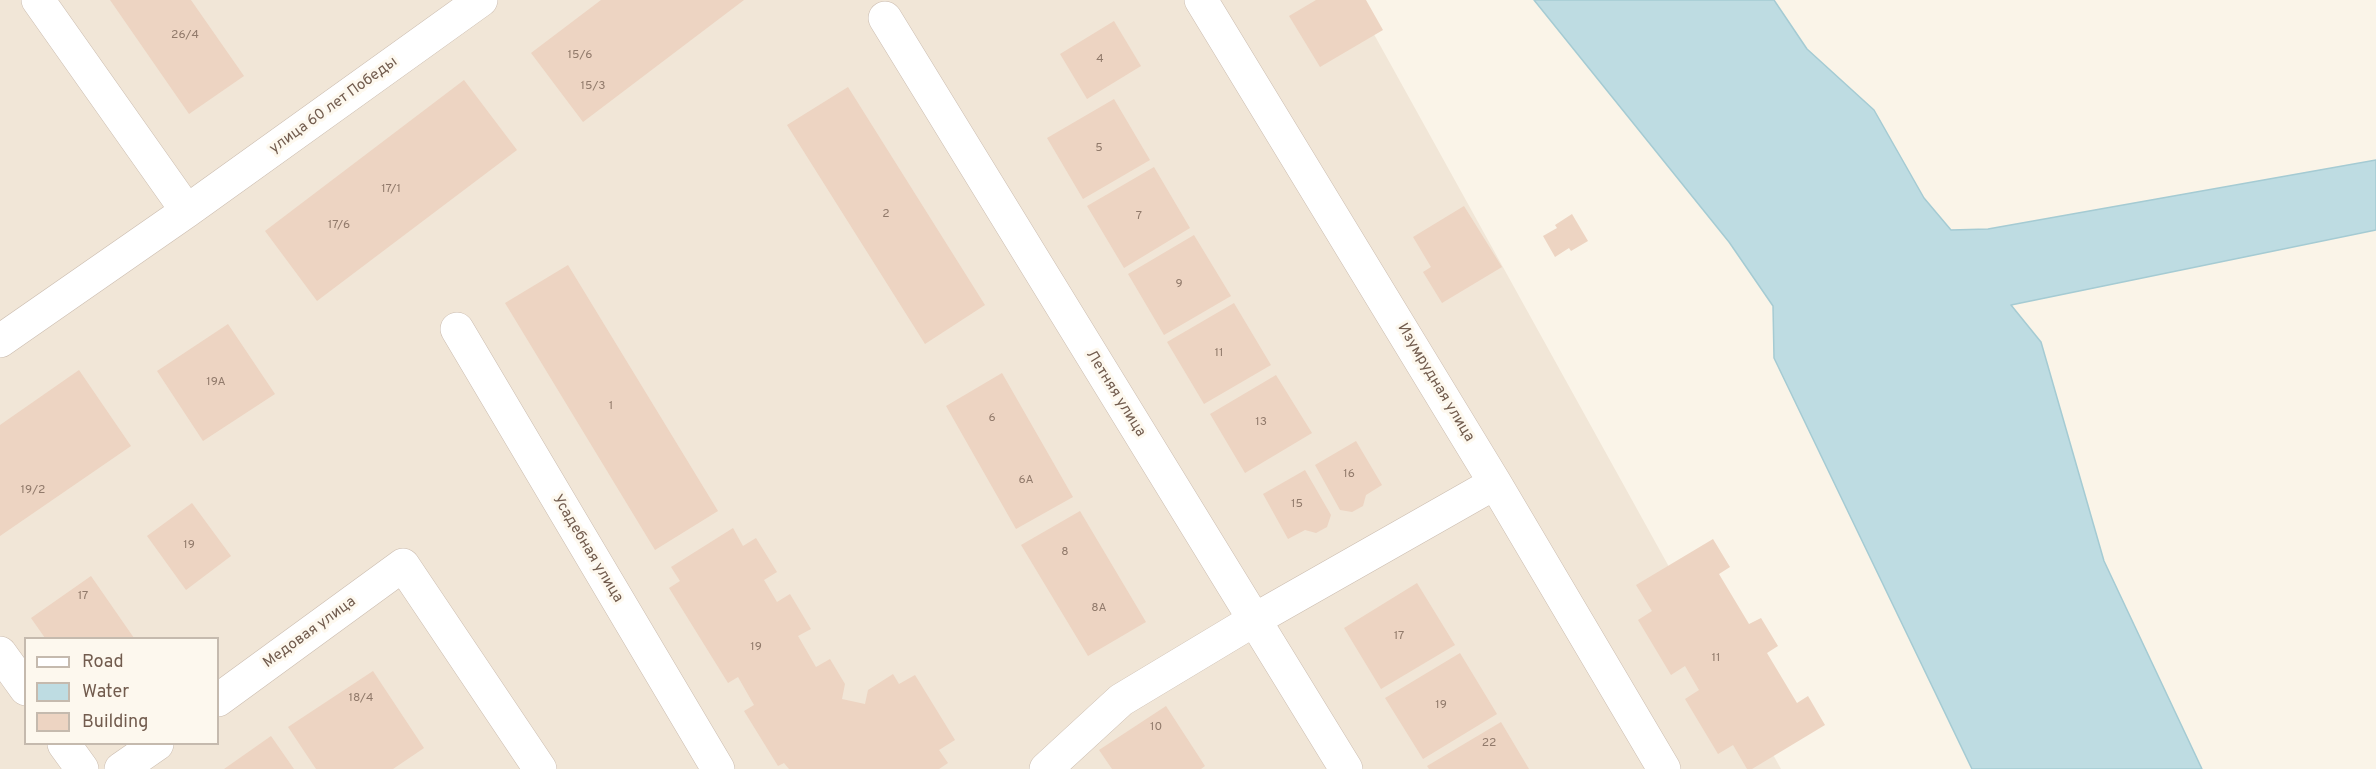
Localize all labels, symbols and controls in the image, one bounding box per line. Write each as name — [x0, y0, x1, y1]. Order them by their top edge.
house number: 26/4 — [171, 29, 199, 43]
house number: 15/6 — [568, 49, 592, 63]
house number: 4 — [1096, 53, 1104, 67]
street label: улица 60 лет Победы — [267, 54, 401, 158]
house number: 15/3 — [580, 80, 606, 94]
house number: 5 — [1095, 142, 1103, 156]
house number: 17/1 — [381, 183, 401, 197]
house number: 2 — [882, 208, 890, 222]
house number: 7 — [1136, 210, 1142, 224]
house number: 17/6 — [328, 219, 350, 233]
house number: 9 — [1175, 278, 1183, 292]
street label: Изумрудная улица — [1393, 321, 1477, 445]
street label: Летняя улица — [1081, 347, 1149, 441]
house number: 11 — [1215, 347, 1223, 361]
house number: 19А — [206, 376, 226, 390]
house number: 1 — [609, 400, 613, 414]
house number: 6 — [988, 412, 996, 426]
house number: 13 — [1255, 416, 1267, 430]
house number: 16 — [1343, 468, 1355, 482]
house number: 6А — [1018, 474, 1034, 488]
house number: 19/2 — [21, 484, 45, 498]
street label: Усадебная улица — [548, 492, 626, 606]
house number: 15 — [1291, 498, 1303, 512]
house number: 19 — [183, 539, 195, 553]
house number: 8 — [1061, 546, 1069, 560]
house number: 17 — [78, 590, 88, 604]
street label: Медовая улица — [260, 593, 360, 673]
house number: 8А — [1091, 602, 1107, 616]
house number: 17 — [1394, 630, 1404, 644]
legend — [24, 637, 219, 745]
house number: 19 — [750, 641, 762, 655]
text: Road — [82, 651, 124, 674]
house number: 11 — [1712, 652, 1720, 666]
text: Water — [82, 681, 129, 704]
house number: 18/4 — [349, 692, 373, 706]
house number: 19 — [1435, 699, 1447, 713]
text: Building — [82, 711, 148, 734]
house number: 10 — [1150, 721, 1162, 735]
house number: 22 — [1482, 737, 1496, 751]

